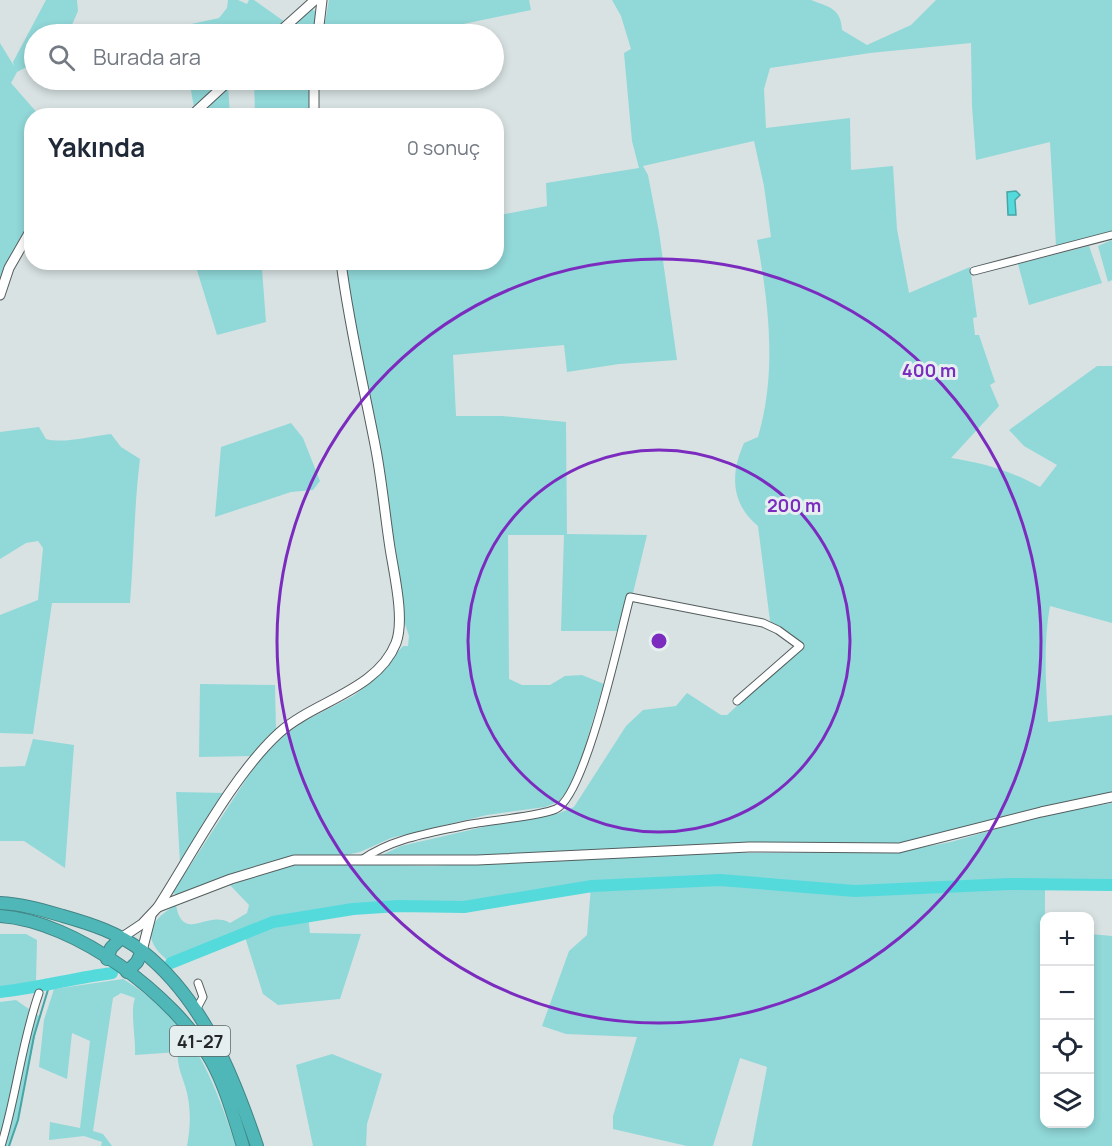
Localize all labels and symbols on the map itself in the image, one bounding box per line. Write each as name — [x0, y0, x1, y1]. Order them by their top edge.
text: 400 m — [902, 358, 956, 382]
text: 200 m — [767, 493, 821, 517]
centre of rings — [649, 631, 669, 651]
road number: 41-27 — [170, 1026, 230, 1056]

